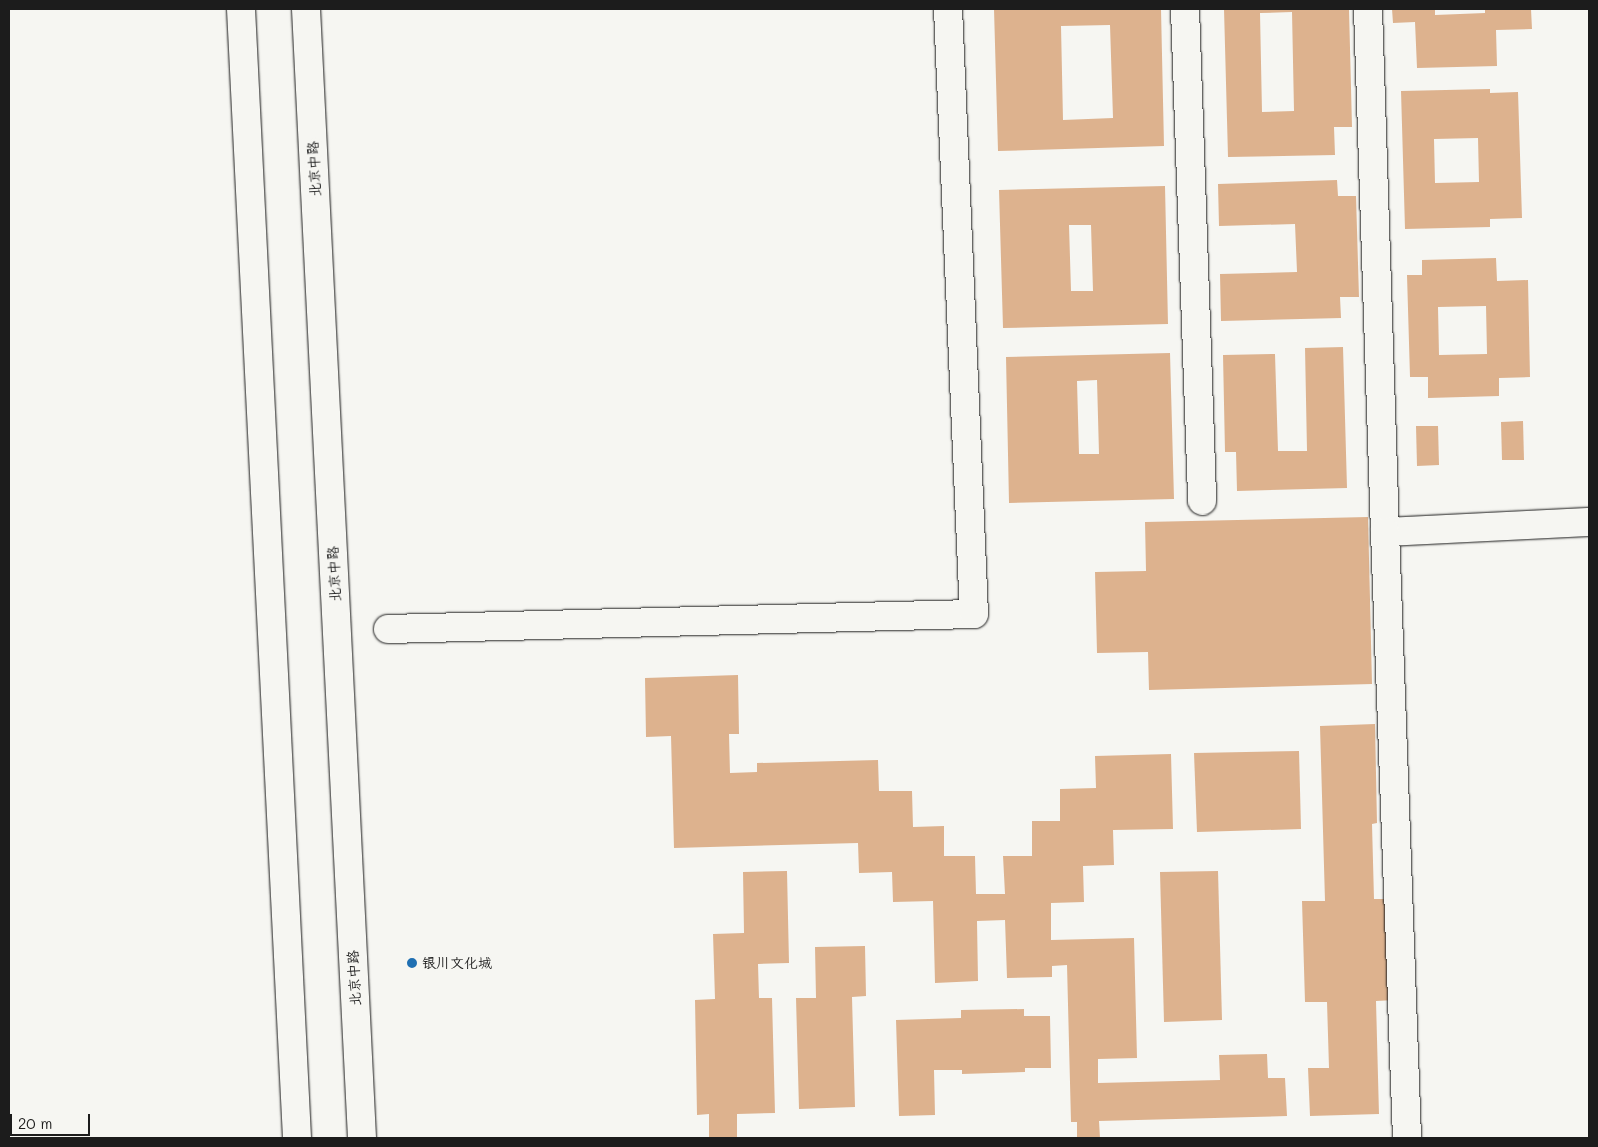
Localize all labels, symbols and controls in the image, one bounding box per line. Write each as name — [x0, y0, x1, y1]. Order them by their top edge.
street label: 北京中路 — [304, 141, 324, 197]
street label: 北京中路 — [324, 546, 344, 602]
street label: 北京中路 — [344, 950, 364, 1006]
place label: 银川文化城 — [422, 955, 492, 971]
marker: 银川文化城 — [406, 957, 418, 969]
scale bar — [12, 1104, 92, 1136]
text: 20 m — [18, 1113, 52, 1133]

